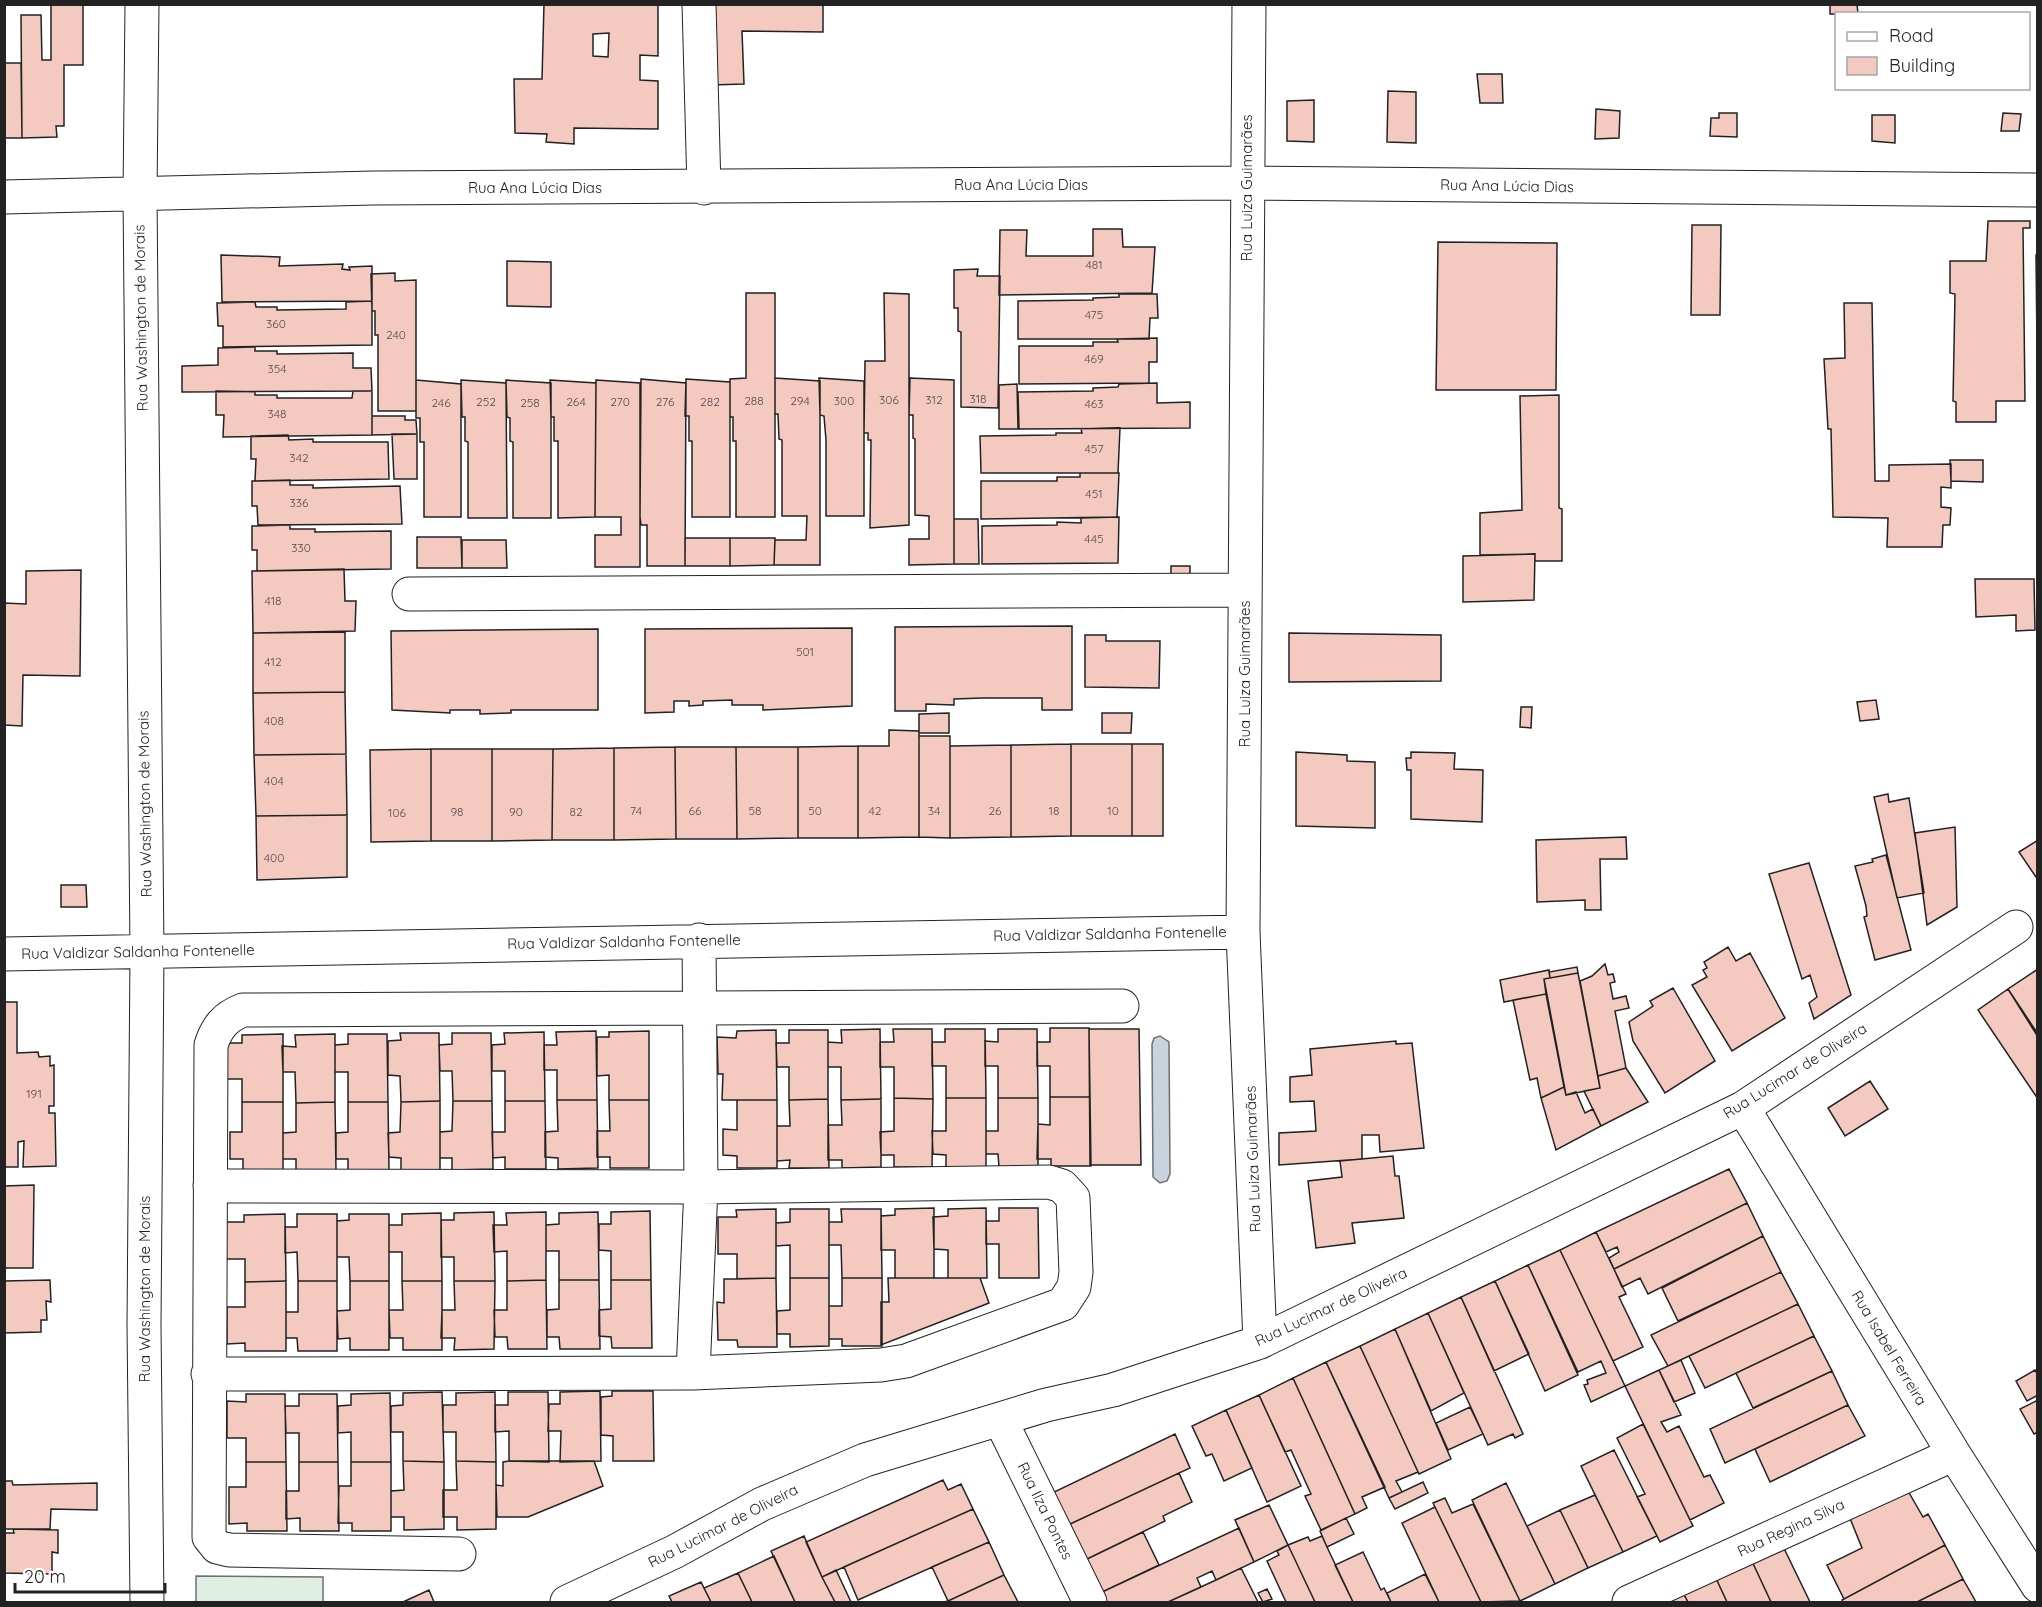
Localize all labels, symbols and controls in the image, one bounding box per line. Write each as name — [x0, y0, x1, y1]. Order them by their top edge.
legend — [1835, 12, 2030, 90]
text: Road — [1889, 24, 1934, 47]
text: Building — [1889, 54, 1955, 77]
street label: Rua Luiza Guimarães — [1237, 115, 1256, 261]
street label: Rua Ana Lúcia Dias — [954, 175, 1088, 194]
street label: Rua Ana Lúcia Dias — [1440, 175, 1574, 196]
street label: Rua Ana Lúcia Dias — [468, 178, 602, 197]
street label: Rua Washington de Morais — [129, 224, 152, 412]
house number: 481 — [1085, 257, 1103, 272]
house number: 475 — [1085, 307, 1103, 322]
house number: 360 — [266, 316, 286, 331]
house number: 240 — [386, 327, 406, 342]
house number: 469 — [1084, 351, 1104, 366]
house number: 354 — [267, 361, 287, 376]
house number: 318 — [969, 391, 987, 406]
house number: 306 — [879, 392, 899, 407]
house number: 312 — [925, 392, 943, 407]
house number: 288 — [744, 393, 764, 408]
house number: 294 — [790, 393, 810, 408]
house number: 300 — [834, 393, 854, 408]
house number: 252 — [476, 394, 496, 409]
house number: 264 — [566, 394, 586, 409]
house number: 270 — [610, 394, 630, 409]
house number: 276 — [656, 394, 675, 409]
house number: 282 — [700, 394, 720, 409]
house number: 246 — [431, 395, 451, 410]
house number: 258 — [520, 395, 540, 410]
house number: 463 — [1084, 396, 1104, 411]
house number: 348 — [267, 406, 287, 421]
house number: 457 — [1084, 441, 1104, 456]
house number: 342 — [289, 450, 309, 465]
house number: 451 — [1085, 486, 1103, 501]
house number: 336 — [289, 495, 309, 510]
house number: 445 — [1084, 531, 1104, 546]
house number: 330 — [291, 540, 311, 555]
house number: 418 — [264, 593, 282, 608]
street label: Rua Luiza Guimarães — [1235, 601, 1254, 747]
house number: 501 — [796, 644, 814, 659]
house number: 412 — [264, 654, 282, 669]
street label: Rua Washington de Morais — [133, 710, 156, 898]
house number: 408 — [264, 713, 284, 728]
house number: 404 — [264, 773, 284, 788]
house number: 74 — [630, 803, 642, 818]
house number: 66 — [689, 803, 702, 818]
house number: 58 — [748, 803, 762, 818]
house number: 50 — [808, 803, 822, 818]
house number: 42 — [869, 803, 882, 818]
house number: 34 — [928, 803, 940, 818]
house number: 26 — [988, 803, 1002, 818]
house number: 18 — [1049, 803, 1059, 818]
house number: 10 — [1107, 803, 1119, 818]
house number: 98 — [450, 804, 464, 819]
house number: 90 — [509, 804, 523, 819]
house number: 82 — [569, 804, 583, 819]
house number: 106 — [388, 805, 407, 820]
house number: 400 — [264, 850, 284, 865]
street label: Rua Valdizar Saldanha Fontenelle — [993, 922, 1227, 945]
street label: Rua Valdizar Saldanha Fontenelle — [507, 930, 741, 953]
street label: Rua Valdizar Saldanha Fontenelle — [21, 940, 255, 963]
street label: Rua Lucimar de Oliveira — [1719, 1019, 1870, 1123]
street label: Rua Luiza Guimarães — [1240, 1085, 1265, 1233]
house number: 191 — [26, 1086, 42, 1101]
street label: Rua Washington de Morais — [135, 1196, 154, 1382]
street label: Rua Lucimar de Oliveira — [1252, 1263, 1410, 1350]
street label: Rua Isabel Ferreira — [1848, 1287, 1931, 1409]
street label: Rua Ilza Pontes — [1014, 1459, 1077, 1563]
street label: Rua Lucimar de Oliveira — [645, 1479, 801, 1572]
street label: Rua Regina Silva — [1734, 1494, 1847, 1561]
scale bar — [15, 1556, 165, 1594]
text: 20 m — [24, 1565, 66, 1588]

